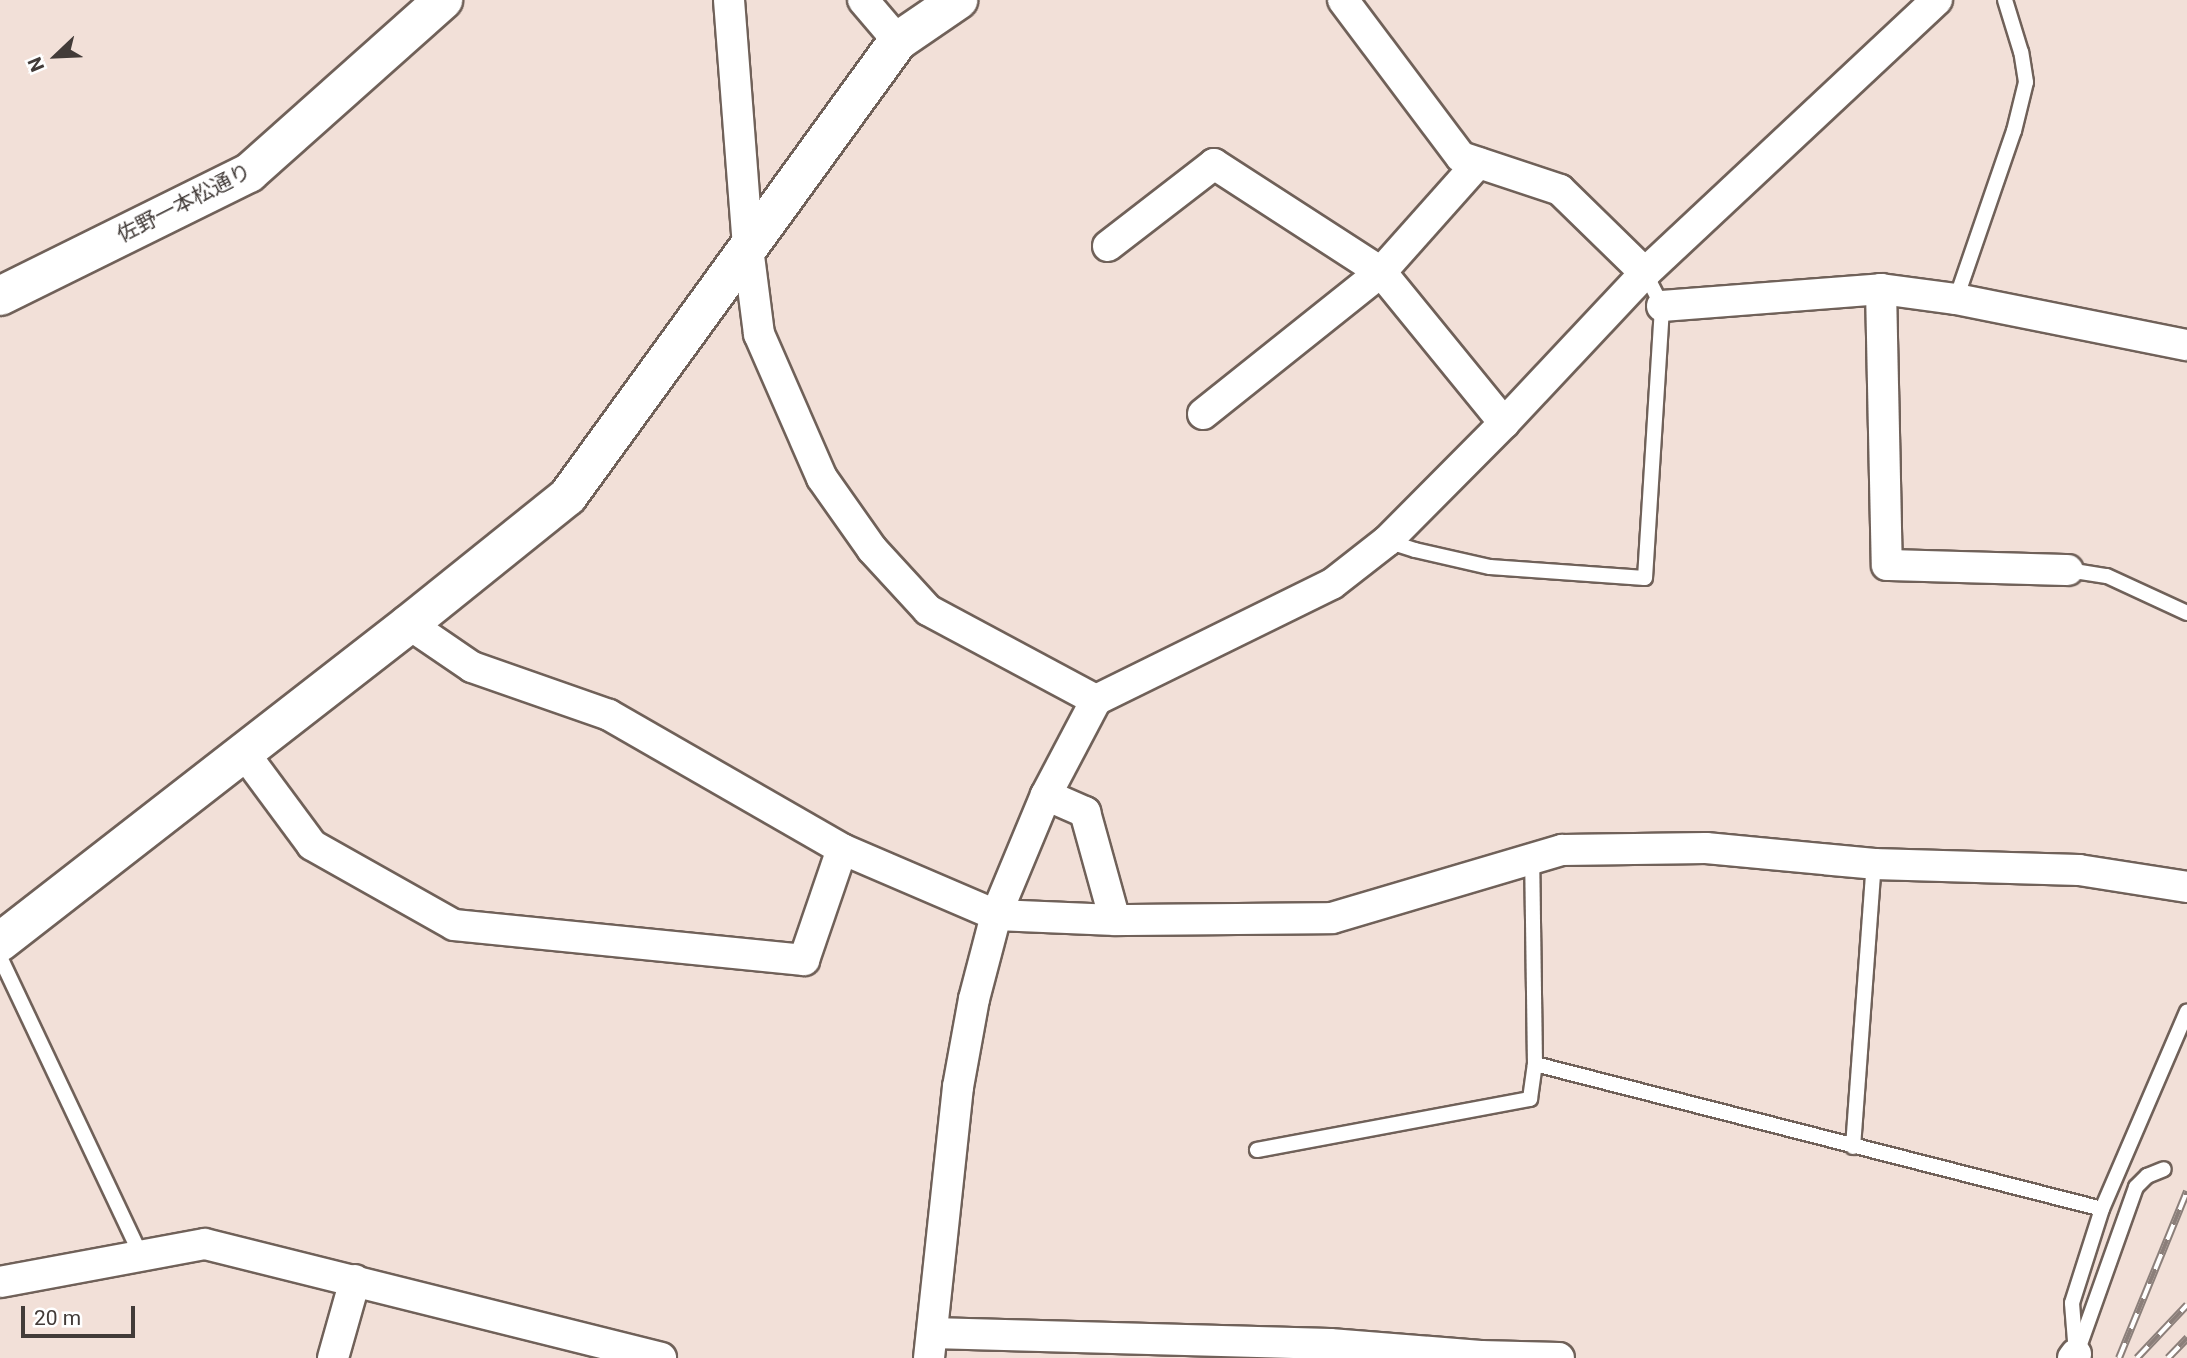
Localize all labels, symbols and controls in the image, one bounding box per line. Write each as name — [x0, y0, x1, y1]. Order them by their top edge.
north arrow — [21, 21, 91, 91]
text: N — [23, 54, 49, 75]
street label: 佐野一本松通り — [113, 158, 255, 248]
scale bar — [24, 1292, 138, 1336]
text: 20 m — [34, 1306, 81, 1330]

